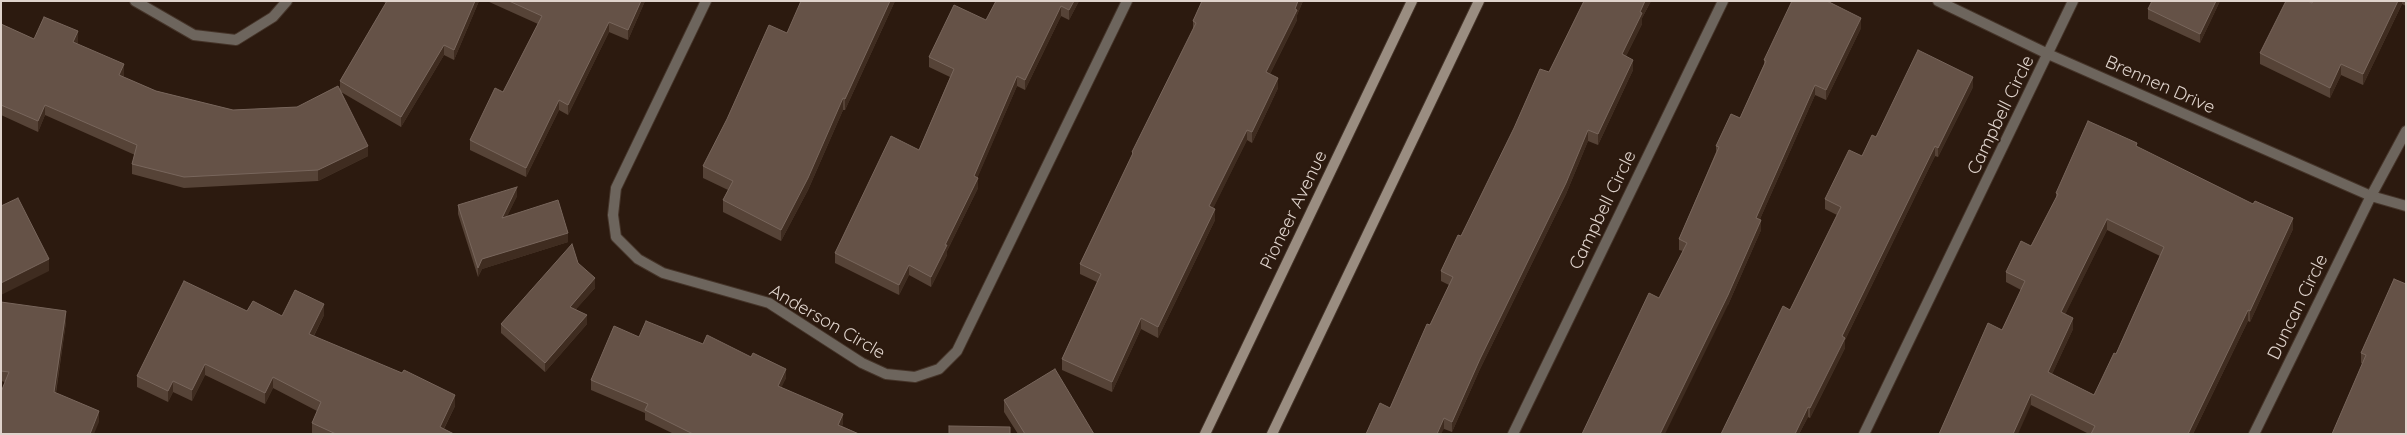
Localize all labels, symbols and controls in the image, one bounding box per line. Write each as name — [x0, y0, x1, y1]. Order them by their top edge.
street label: Brennen Drive — [2102, 51, 2218, 119]
street label: Campbell Circle — [1963, 52, 2039, 178]
street label: Pioneer Avenue — [1256, 147, 1332, 273]
street label: Campbell Circle — [1565, 147, 1641, 273]
street label: Duncan Circle — [2263, 251, 2333, 363]
street label: Anderson Circle — [765, 280, 889, 364]

